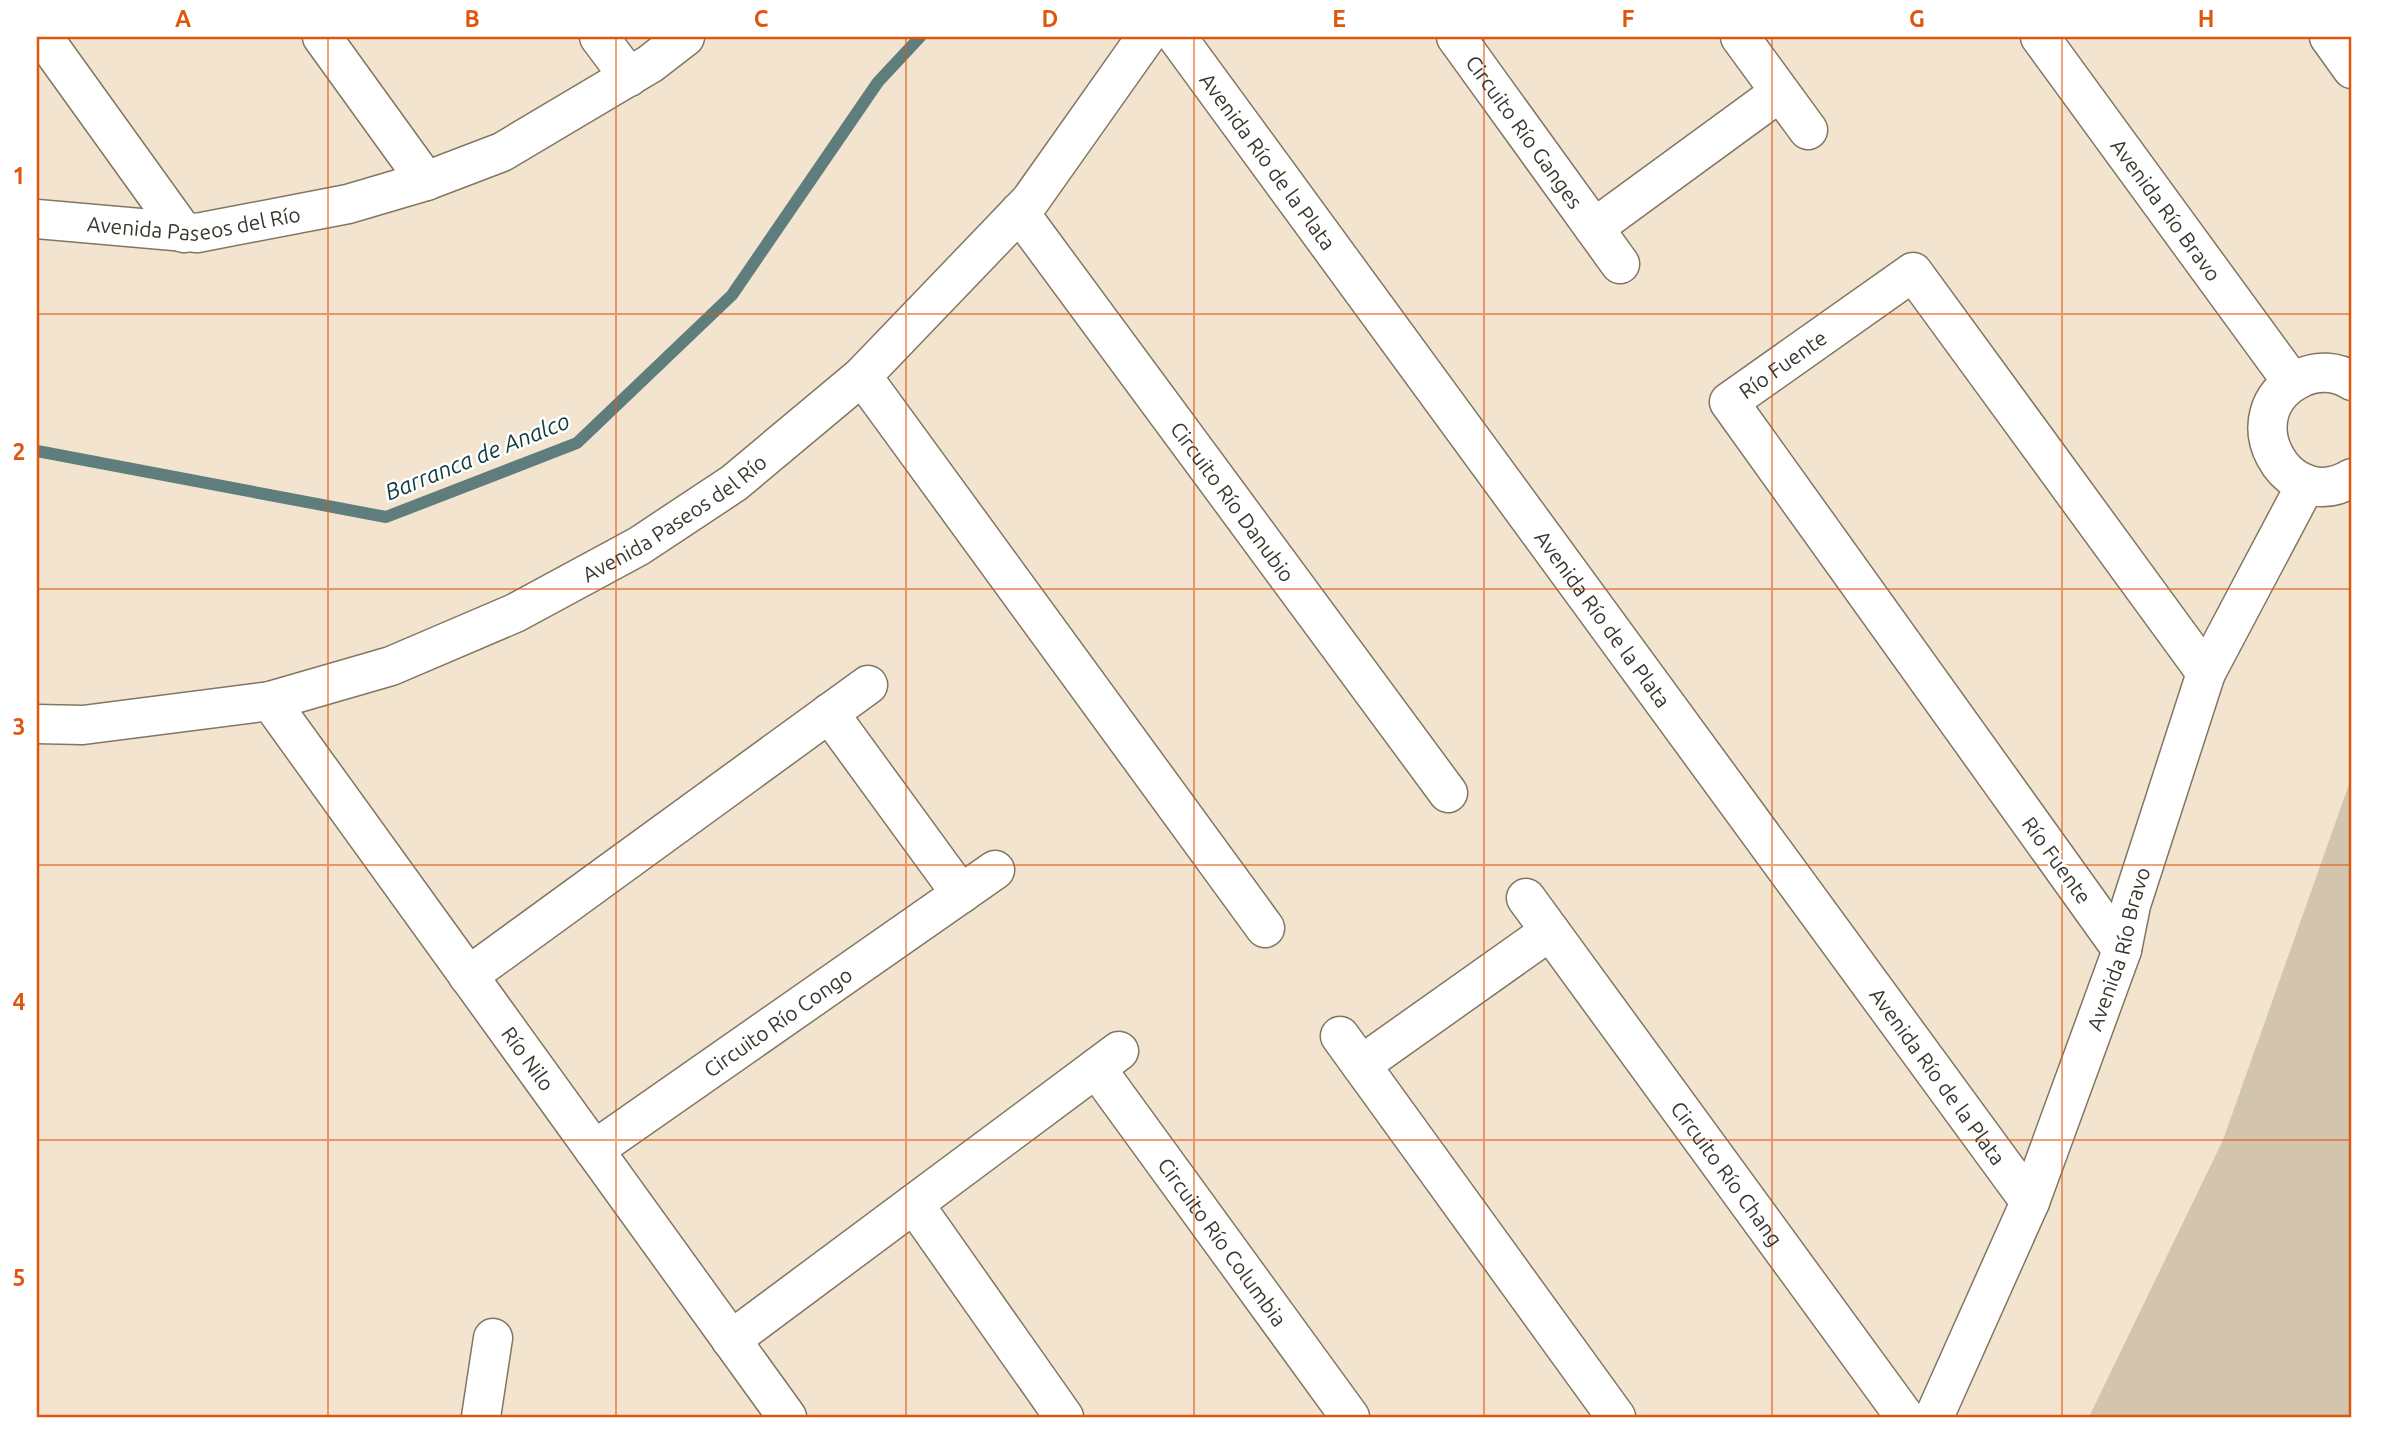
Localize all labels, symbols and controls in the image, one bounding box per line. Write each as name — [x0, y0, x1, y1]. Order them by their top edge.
text: A — [175, 6, 191, 31]
text: B — [464, 6, 480, 31]
text: C — [754, 6, 769, 31]
text: D — [1042, 6, 1058, 31]
text: E — [1332, 6, 1346, 31]
text: F — [1622, 6, 1635, 31]
text: G — [1909, 6, 1925, 31]
text: H — [2198, 6, 2214, 31]
street label: Circuito Río Ganges — [1461, 51, 1588, 213]
street label: Avenida Río de la Plata — [1195, 68, 1341, 254]
street label: Avenida Río Bravo — [2106, 134, 2226, 286]
text: 1 — [13, 163, 25, 188]
street label: Avenida Paseos del Río — [86, 201, 302, 245]
street label: Río Fuente — [1734, 325, 1831, 403]
water label: Barranca de Analco — [381, 408, 573, 504]
street label: Circuito Río Danubio — [1166, 417, 1300, 586]
text: 2 — [13, 439, 25, 464]
street label: Avenida Paseos del Río — [578, 449, 771, 586]
street label: Avenida Río de la Plata — [1530, 526, 1676, 712]
text: 3 — [13, 714, 25, 739]
street label: Río Fuente — [2017, 812, 2097, 908]
street label: Avenida Río Bravo — [2082, 864, 2155, 1034]
street label: Circuito Río Congo — [699, 962, 856, 1082]
street label: Avenida Río de la Plata — [1865, 983, 2011, 1169]
text: 4 — [13, 989, 26, 1014]
street label: Río Nilo — [497, 1022, 559, 1095]
street label: Circuito Río Chang — [1666, 1096, 1788, 1250]
street label: Circuito Río Columbia — [1153, 1153, 1292, 1331]
text: 5 — [13, 1265, 25, 1290]

